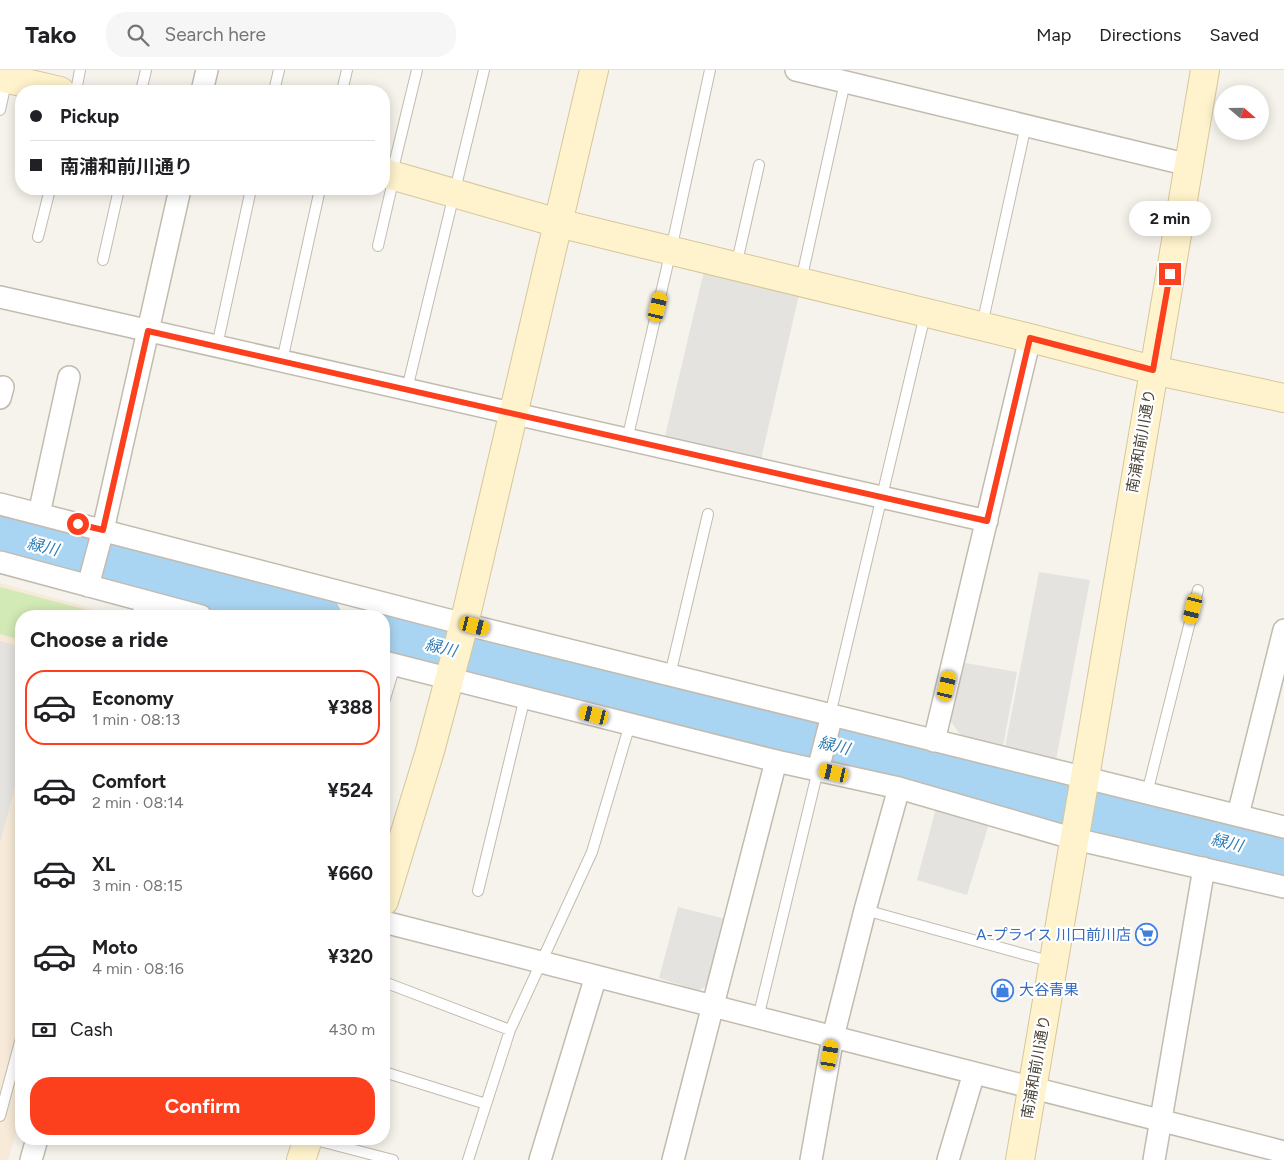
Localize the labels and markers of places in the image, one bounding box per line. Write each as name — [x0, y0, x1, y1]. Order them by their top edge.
supermarket icon: A-プライス 川口前川店 — [1135, 923, 1159, 947]
place label: A-プライス 川口前川店 — [976, 926, 1131, 944]
shop icon: 大谷青果 — [991, 978, 1015, 1002]
place label: 大谷青果 — [1019, 981, 1079, 999]

